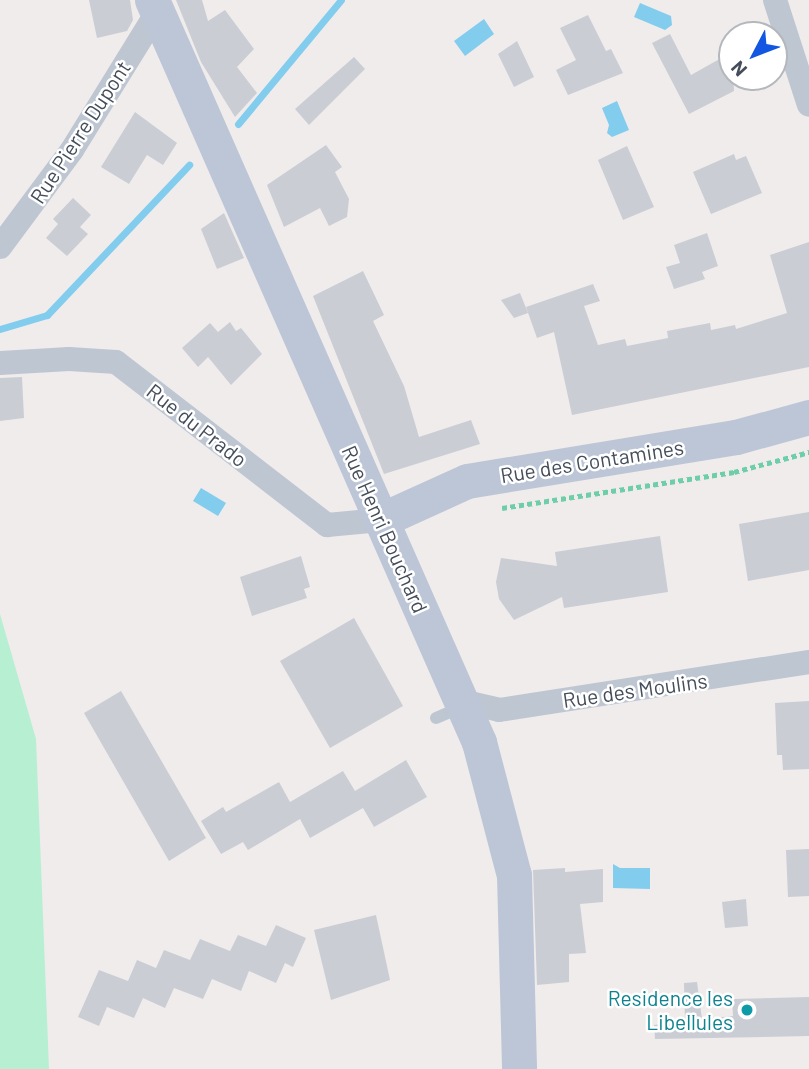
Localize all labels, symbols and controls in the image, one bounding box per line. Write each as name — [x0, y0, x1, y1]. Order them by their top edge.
north arrow — [718, 21, 788, 91]
street label: Rue Pierre Dupont — [25, 56, 135, 208]
text: N — [726, 57, 751, 81]
street label: Rue du Prado — [142, 378, 252, 472]
street label: Rue des Contamines — [499, 434, 685, 488]
street label: Rue Henri Bouchard — [337, 441, 433, 617]
street label: Rue des Moulins — [561, 667, 709, 713]
place label: Residence les Libellules — [608, 985, 733, 1035]
marker: Residence les Libellules — [739, 1002, 755, 1018]

